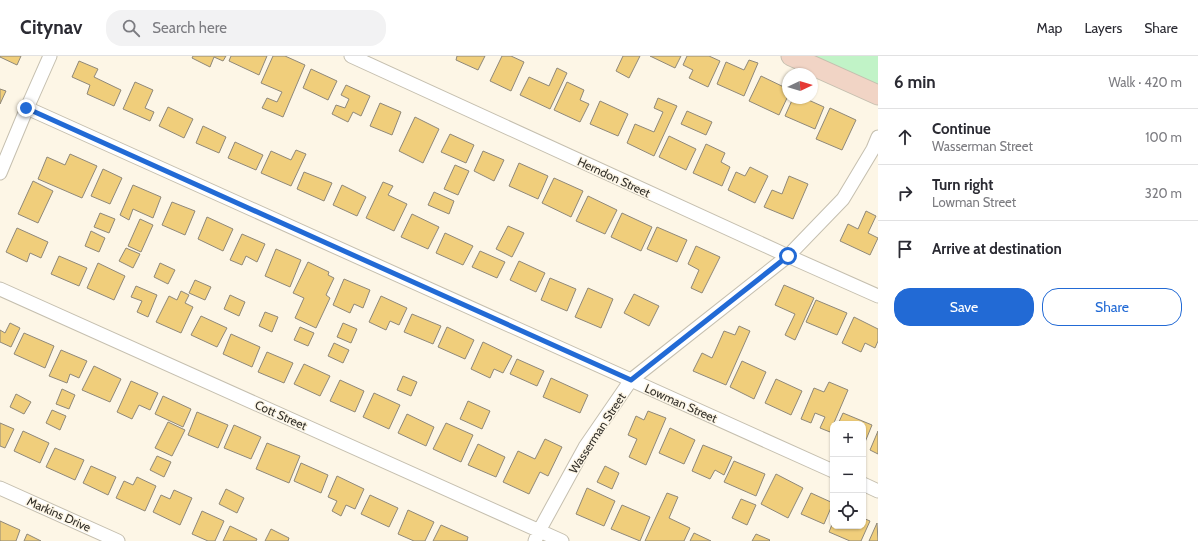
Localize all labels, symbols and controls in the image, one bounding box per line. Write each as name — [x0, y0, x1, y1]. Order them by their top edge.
search box — [106, 10, 386, 46]
text: Citynav — [20, 16, 82, 39]
icon: search — [120, 17, 142, 39]
text: Search here — [152, 19, 227, 37]
text: Map — [1037, 19, 1062, 37]
text: Layers — [1084, 19, 1122, 37]
text: Share — [1144, 19, 1178, 37]
north arrow — [782, 68, 818, 104]
text: 6 min — [894, 72, 936, 92]
text: Walk · 420 m — [1108, 74, 1182, 90]
route end — [17, 99, 35, 117]
text: Continue — [932, 120, 991, 138]
icon: ahead — [894, 126, 916, 148]
text: 100 m — [1145, 129, 1182, 145]
text: Wasserman Street — [932, 138, 1033, 154]
street label: Herndon Street — [575, 154, 653, 200]
text: Turn right — [932, 176, 993, 194]
icon: right — [894, 182, 916, 204]
text: 320 m — [1145, 185, 1182, 201]
text: Lowman Street — [932, 194, 1016, 210]
icon: arrive — [894, 238, 916, 260]
text: Arrive at destination — [932, 240, 1062, 258]
route start — [779, 247, 797, 265]
button: Save — [894, 288, 1034, 326]
button: Share — [1042, 288, 1182, 326]
street label: Lowman Street — [642, 380, 720, 426]
street label: Wasserman Street — [565, 390, 629, 476]
street label: Cott Street — [253, 397, 309, 433]
map controls — [830, 421, 866, 529]
button: + — [830, 421, 866, 457]
button: − — [830, 457, 866, 493]
street label: Markins Drive — [25, 493, 93, 535]
button: locate — [830, 493, 866, 529]

